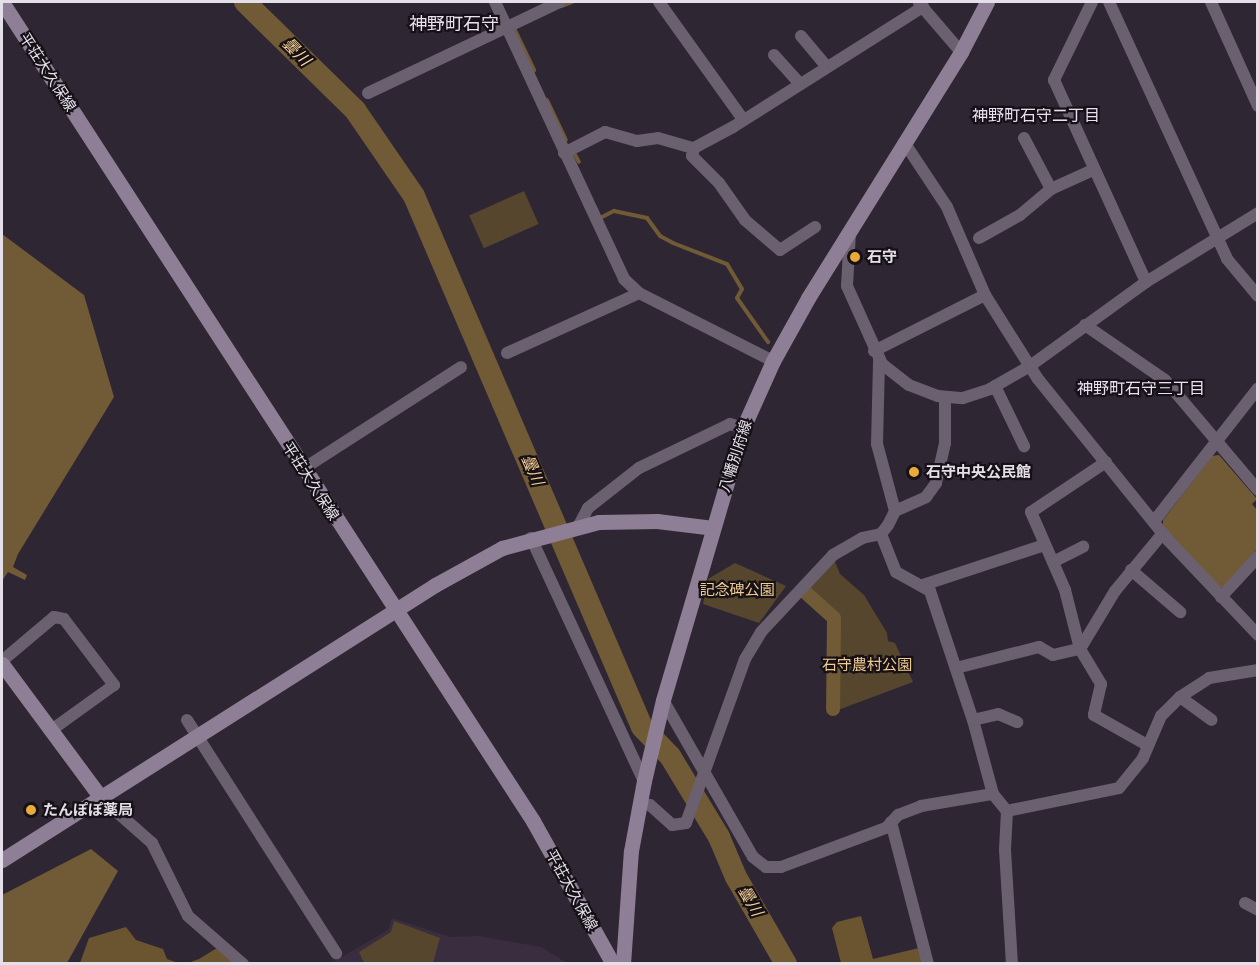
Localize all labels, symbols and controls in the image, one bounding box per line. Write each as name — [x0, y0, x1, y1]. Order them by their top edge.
district label: 神野町石守 — [409, 13, 499, 35]
street label: 平荘大久保線 — [16, 29, 80, 115]
water label: 曇川 — [278, 34, 314, 70]
district label: 神野町石守二丁目 — [972, 106, 1100, 126]
place label: 石守 — [867, 248, 897, 266]
marker: 石守 — [848, 250, 862, 264]
district label: 神野町石守三丁目 — [1077, 379, 1205, 399]
street label: 八幡別府線 — [715, 418, 755, 494]
street label: 平荘大久保線 — [279, 438, 343, 524]
water label: 曇川 — [517, 452, 547, 488]
place label: 石守中央公民館 — [926, 463, 1031, 481]
marker: 石守中央公民館 — [907, 465, 921, 479]
park label: 記念碑公園 — [700, 581, 774, 599]
park label: 石守農村公園 — [822, 656, 912, 674]
place label: たんぽぽ薬局 — [43, 801, 133, 819]
marker: たんぽぽ薬局 — [24, 803, 38, 817]
street label: 平荘大久保線 — [542, 846, 602, 934]
water label: 曇川 — [734, 882, 766, 920]

